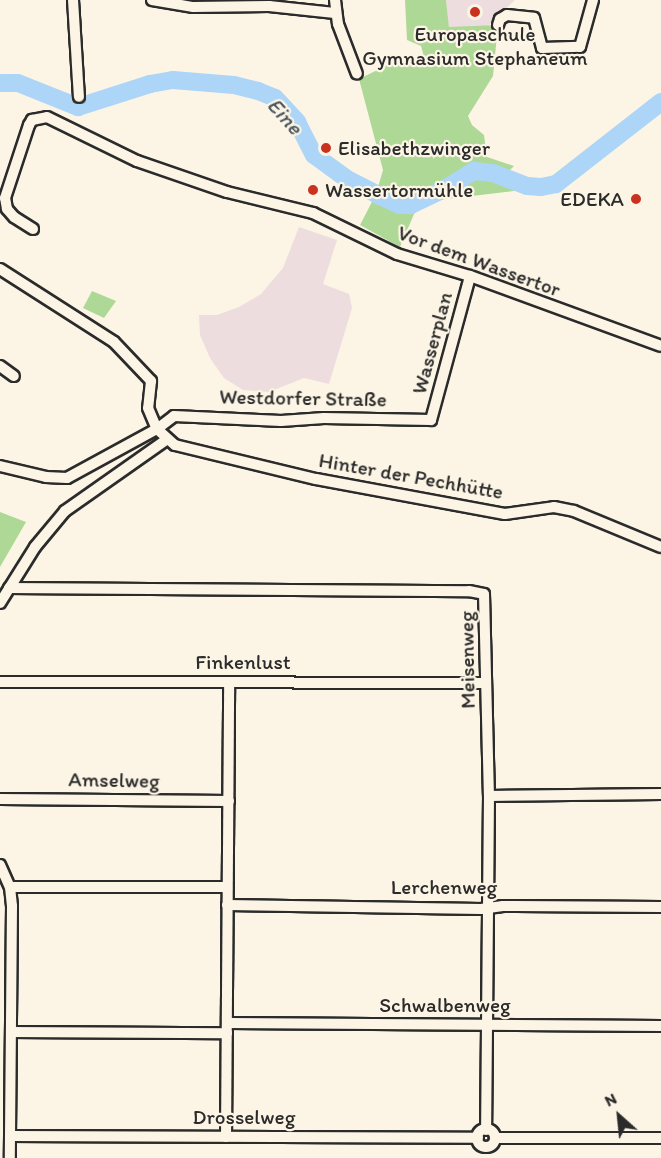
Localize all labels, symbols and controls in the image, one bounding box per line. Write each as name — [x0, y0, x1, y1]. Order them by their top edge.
marker: Europaschule Gymnasium Stephaneum — [468, 5, 482, 19]
place label: Europaschule Gymnasium Stephaneum — [363, 21, 587, 71]
water label: Eine — [262, 92, 308, 140]
place label: Elisabethzwinger — [338, 135, 490, 161]
marker: Elisabethzwinger — [319, 141, 333, 155]
place label: Wassertormühle — [325, 177, 473, 203]
marker: Wassertormühle — [306, 183, 320, 197]
place label: EDEKA — [560, 186, 624, 212]
marker: EDEKA — [629, 192, 643, 206]
street label: Vor dem Wassertor — [395, 220, 563, 302]
street label: Wasserplan — [406, 289, 458, 397]
street label: Westdorfer Straße — [219, 384, 387, 412]
street label: Hinter der Pechhütte — [317, 447, 505, 505]
street label: Meisenweg — [454, 611, 480, 709]
street label: Finkenlust — [195, 649, 291, 675]
street label: Amselweg — [68, 767, 160, 793]
street label: Lerchenweg — [391, 874, 497, 900]
street label: Schwalbenweg — [379, 992, 511, 1018]
north arrow — [589, 1086, 649, 1146]
text: N — [601, 1089, 620, 1110]
street label: Drosselweg — [193, 1104, 295, 1130]

